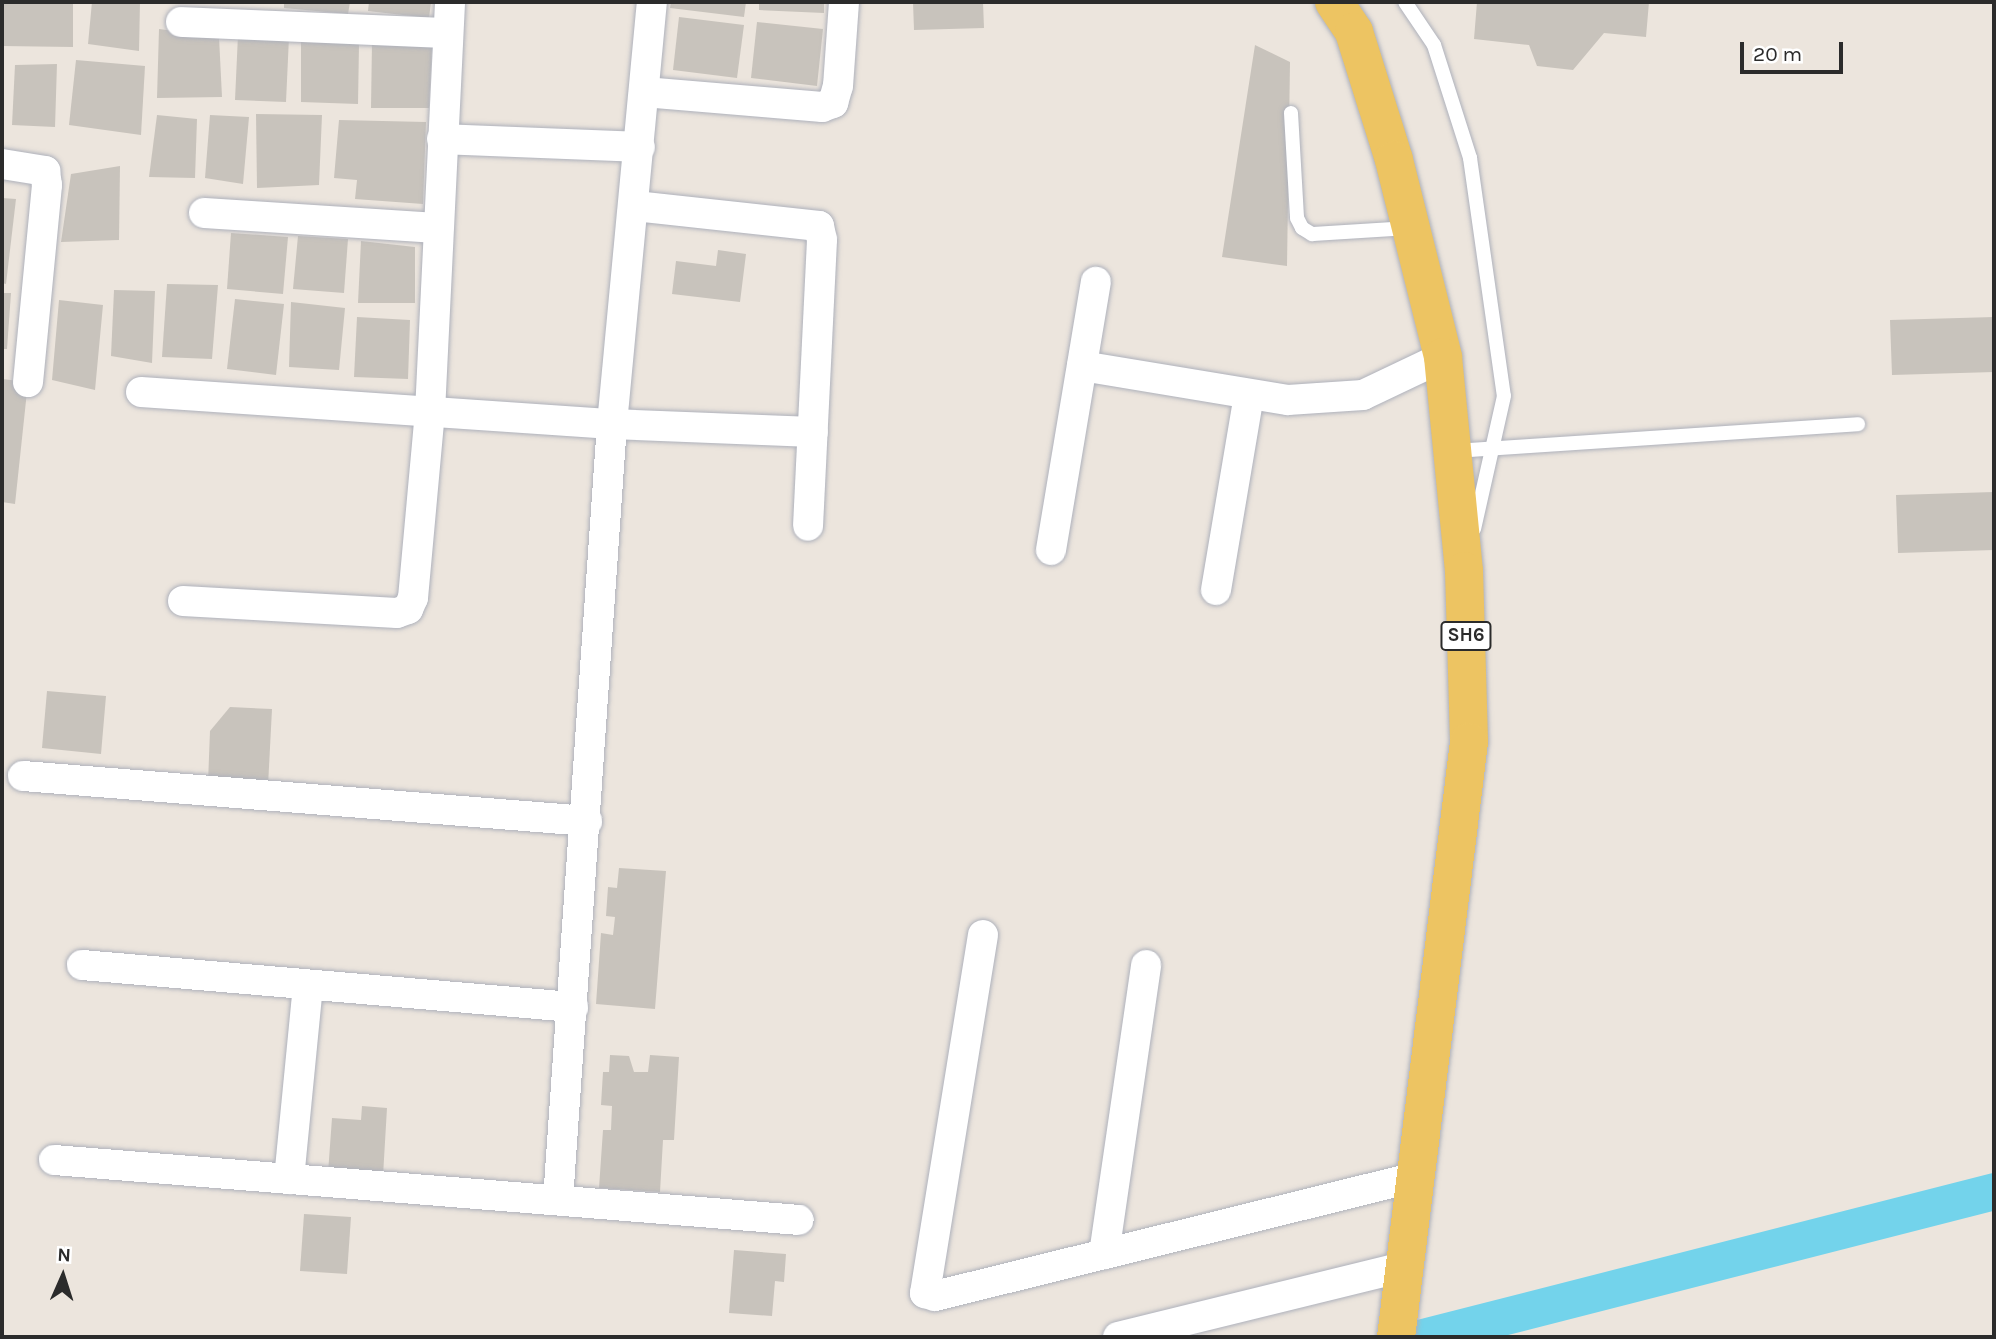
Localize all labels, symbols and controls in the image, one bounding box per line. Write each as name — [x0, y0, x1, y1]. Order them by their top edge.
scale bar — [1744, 28, 1847, 72]
text: 20 m — [1753, 42, 1802, 66]
road number: SH6 — [1440, 621, 1492, 652]
north arrow — [28, 1241, 98, 1311]
text: N — [57, 1244, 71, 1266]

